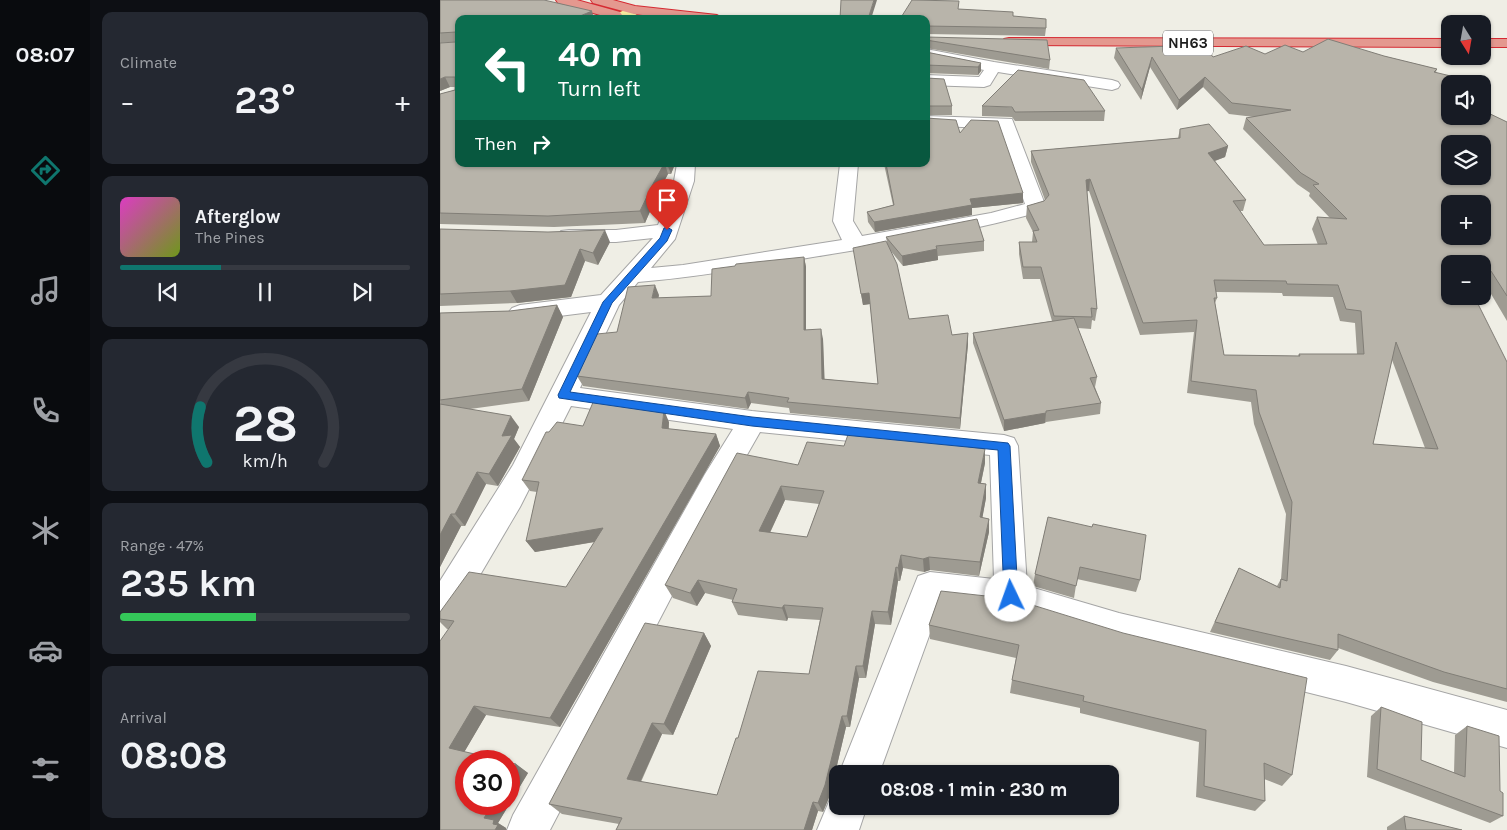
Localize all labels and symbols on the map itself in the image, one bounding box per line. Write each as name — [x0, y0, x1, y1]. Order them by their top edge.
north arrow — [1441, 15, 1491, 65]
road number: NH63 — [1163, 30, 1213, 56]
pin — [646, 179, 688, 230]
position arrow — [984, 569, 1036, 621]
speed limit sign: 30 — [455, 750, 520, 815]

